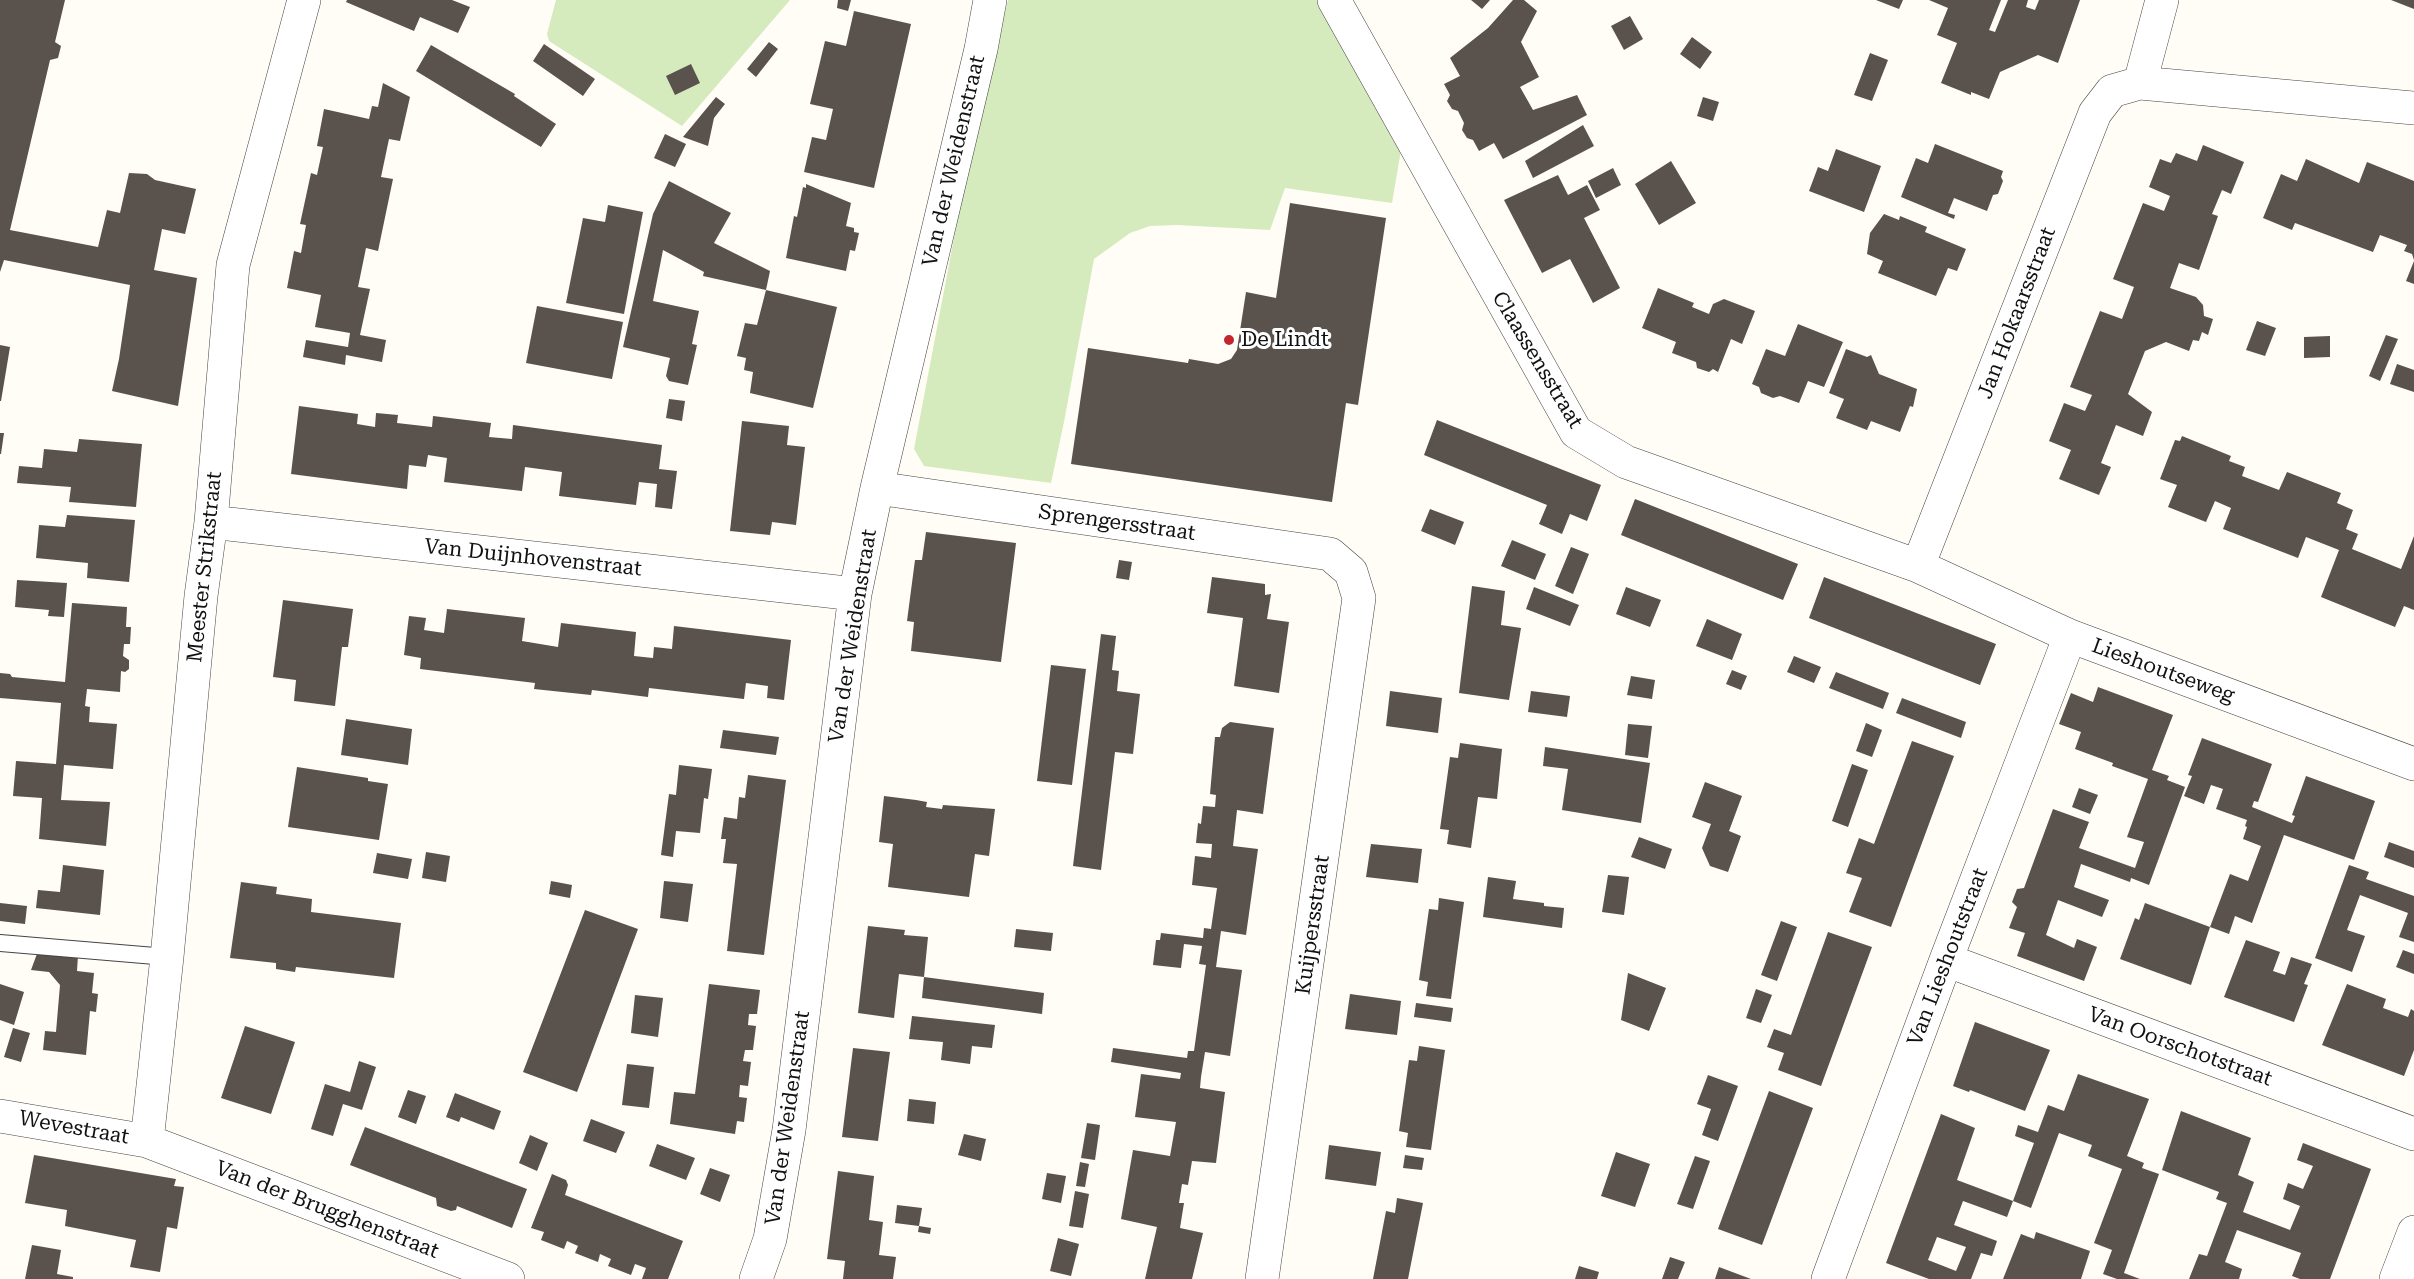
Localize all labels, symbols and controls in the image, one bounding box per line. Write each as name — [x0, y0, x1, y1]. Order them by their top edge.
street label: Van der Weidenstraat — [917, 53, 991, 269]
street label: Jan Hokaarsstraat — [1973, 224, 2061, 402]
street label: Claassensstraat — [1486, 287, 1588, 433]
place label: De Lindt — [1241, 327, 1329, 353]
marker: De Lindt — [1222, 333, 1236, 347]
street label: Meester Strikstraat — [182, 470, 228, 664]
street label: Sprengersstraat — [1037, 500, 1197, 546]
street label: Van der Weidenstraat — [824, 527, 882, 745]
street label: Van Duijnhovenstraat — [423, 534, 643, 582]
street label: Lieshoutseweg — [2088, 633, 2238, 709]
street label: Kuijpersstraat — [1291, 853, 1335, 997]
street label: Van Lieshoutstraat — [1902, 864, 1994, 1050]
street label: Van Oorschotstraat — [2084, 1002, 2276, 1092]
street label: Van der Weidenstraat — [760, 1009, 816, 1227]
street label: Wevestraat — [17, 1106, 131, 1150]
street label: Van der Brugghenstraat — [212, 1156, 442, 1264]

